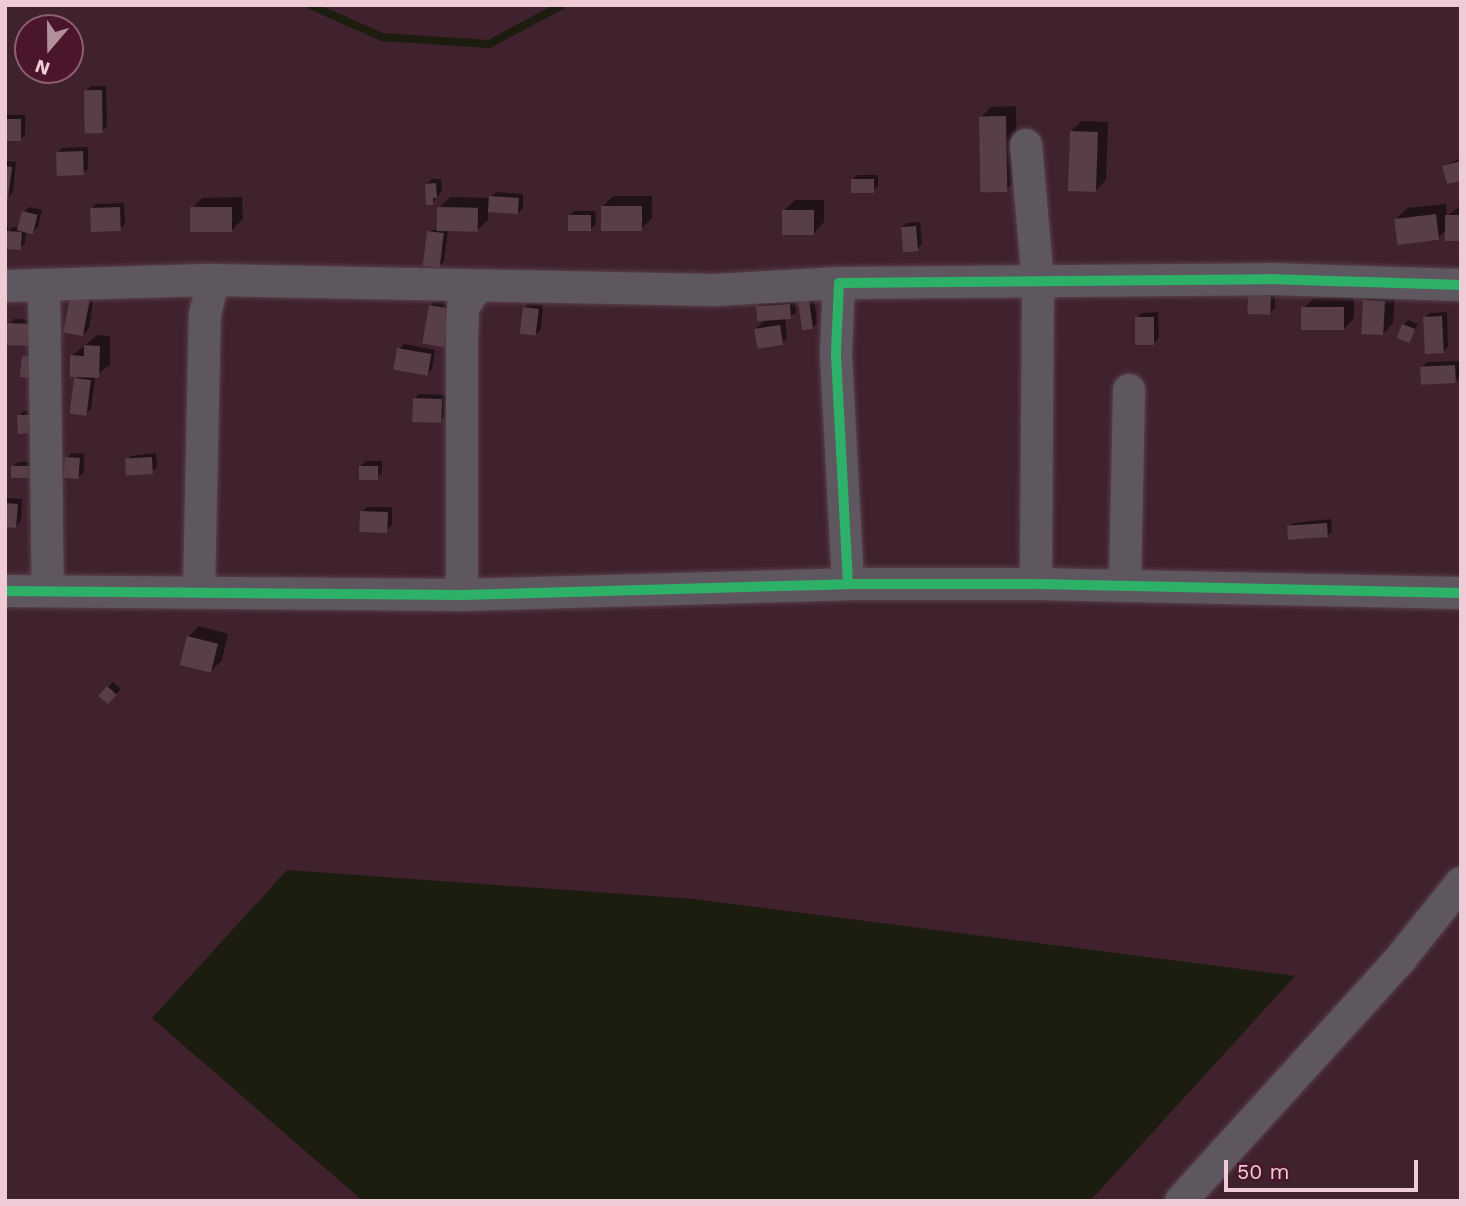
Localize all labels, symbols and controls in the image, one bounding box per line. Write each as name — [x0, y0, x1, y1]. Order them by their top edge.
north arrow — [14, 14, 84, 84]
text: N — [32, 54, 53, 81]
scale bar — [1228, 1146, 1422, 1190]
text: 50 m — [1237, 1159, 1289, 1184]

